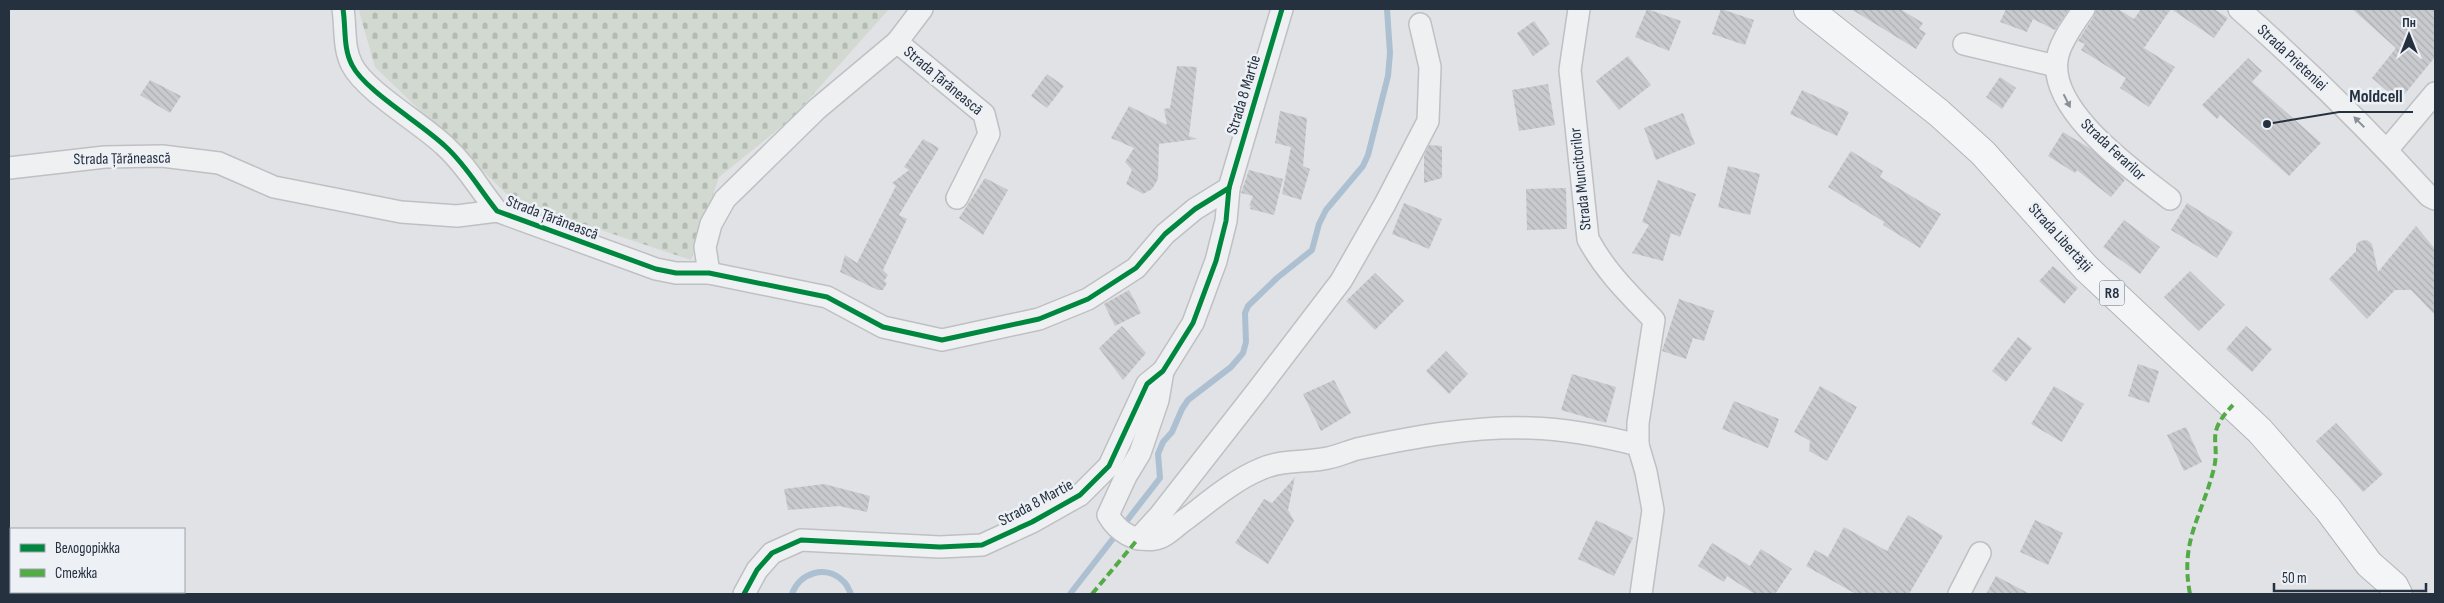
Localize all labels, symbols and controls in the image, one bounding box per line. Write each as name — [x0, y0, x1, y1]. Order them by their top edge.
north arrow — [2384, 10, 2434, 60]
text: Пн — [2402, 14, 2416, 31]
street label: Strada Prieteniei — [2253, 21, 2331, 95]
street label: Strada Țărănească — [900, 42, 986, 120]
street label: Strada 8 Martie — [1223, 53, 1265, 137]
callout: Moldcell — [2339, 79, 2413, 112]
text: Moldcell — [2349, 86, 2403, 107]
one-way arrow — [2063, 93, 2071, 108]
street label: Strada Ferarilor — [2076, 115, 2150, 185]
one-way arrow — [2354, 117, 2366, 129]
street label: Strada Muncitorilor — [1566, 126, 1596, 231]
street label: Strada Țărănească — [73, 149, 171, 169]
street label: Strada Țărănească — [503, 192, 601, 244]
street label: Strada Libertății — [2024, 200, 2096, 276]
road number: R8 — [2100, 280, 2124, 306]
street label: Strada 8 Martie — [995, 475, 1077, 531]
legend — [10, 528, 185, 593]
text: Велодоріжка — [55, 539, 120, 558]
scale bar — [2274, 560, 2426, 592]
text: Стежка — [55, 564, 98, 583]
text: 50 m — [2282, 569, 2307, 588]

